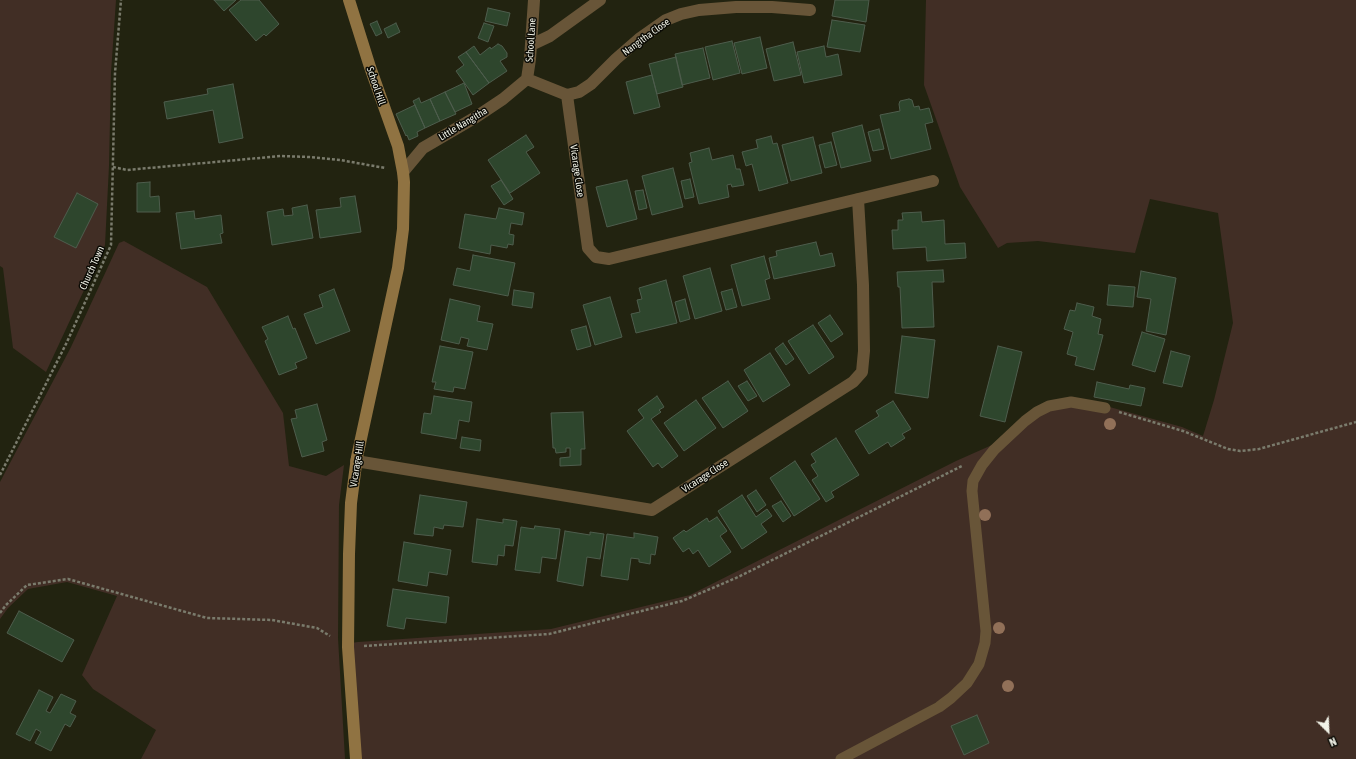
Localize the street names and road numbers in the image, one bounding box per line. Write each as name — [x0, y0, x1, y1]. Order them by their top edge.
street label: Nangitha Close — [620, 16, 672, 58]
street label: School Lane — [523, 18, 539, 62]
street label: School Hill — [364, 65, 388, 107]
street label: Little Nangitha — [436, 105, 490, 143]
street label: Vicarage Close — [567, 144, 587, 198]
street label: Church Town — [77, 244, 107, 292]
street label: Vicarage Hill — [347, 440, 367, 488]
street label: Vicarage Close — [680, 457, 730, 495]

